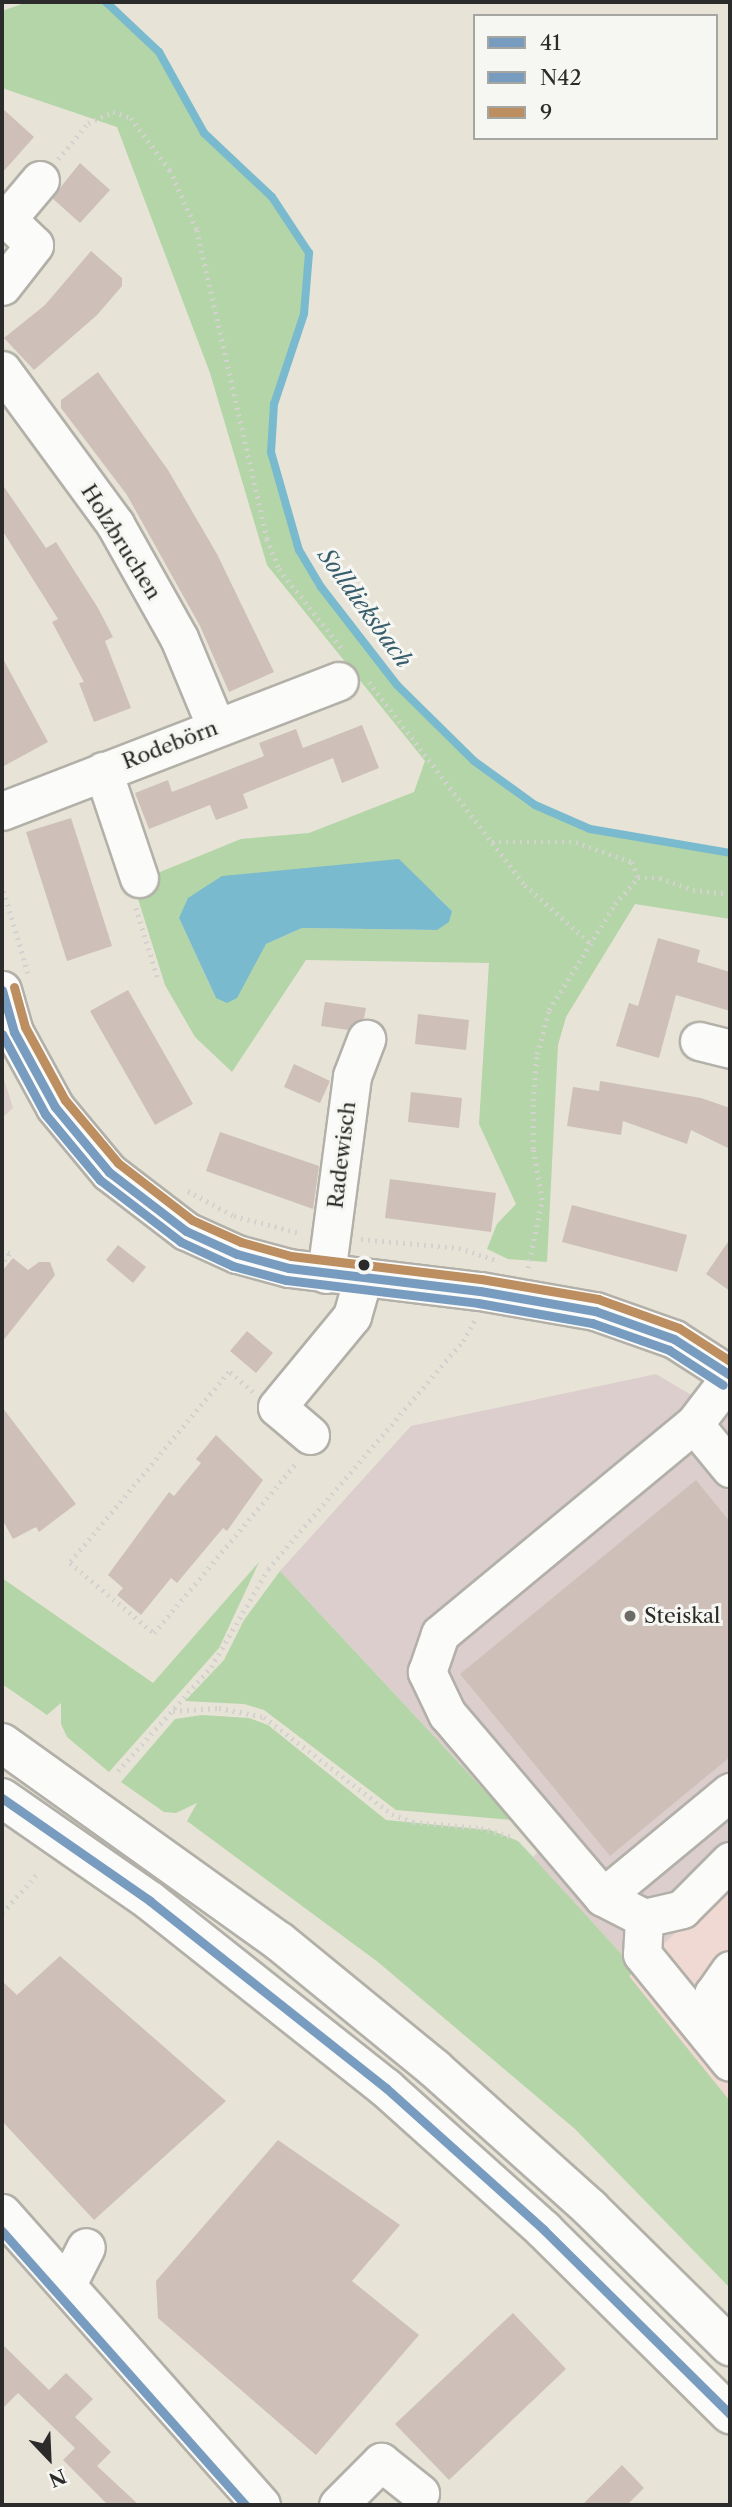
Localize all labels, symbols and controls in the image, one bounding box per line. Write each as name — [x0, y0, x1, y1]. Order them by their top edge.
legend — [473, 14, 718, 140]
text: 41 — [540, 30, 561, 55]
text: N42 — [540, 65, 582, 90]
text: 9 — [540, 100, 552, 125]
street label: Holzbruchen — [76, 480, 166, 604]
water label: Solldieksbach — [312, 543, 418, 673]
street label: Rodebörn — [119, 715, 221, 775]
street label: Radewisch — [323, 1100, 361, 1210]
unlabelled marker — [357, 1258, 371, 1272]
place label: Steiskal — [644, 1603, 720, 1629]
marker: Steiskal — [622, 1608, 638, 1624]
north arrow — [14, 2423, 84, 2493]
text: N — [45, 2464, 70, 2492]

